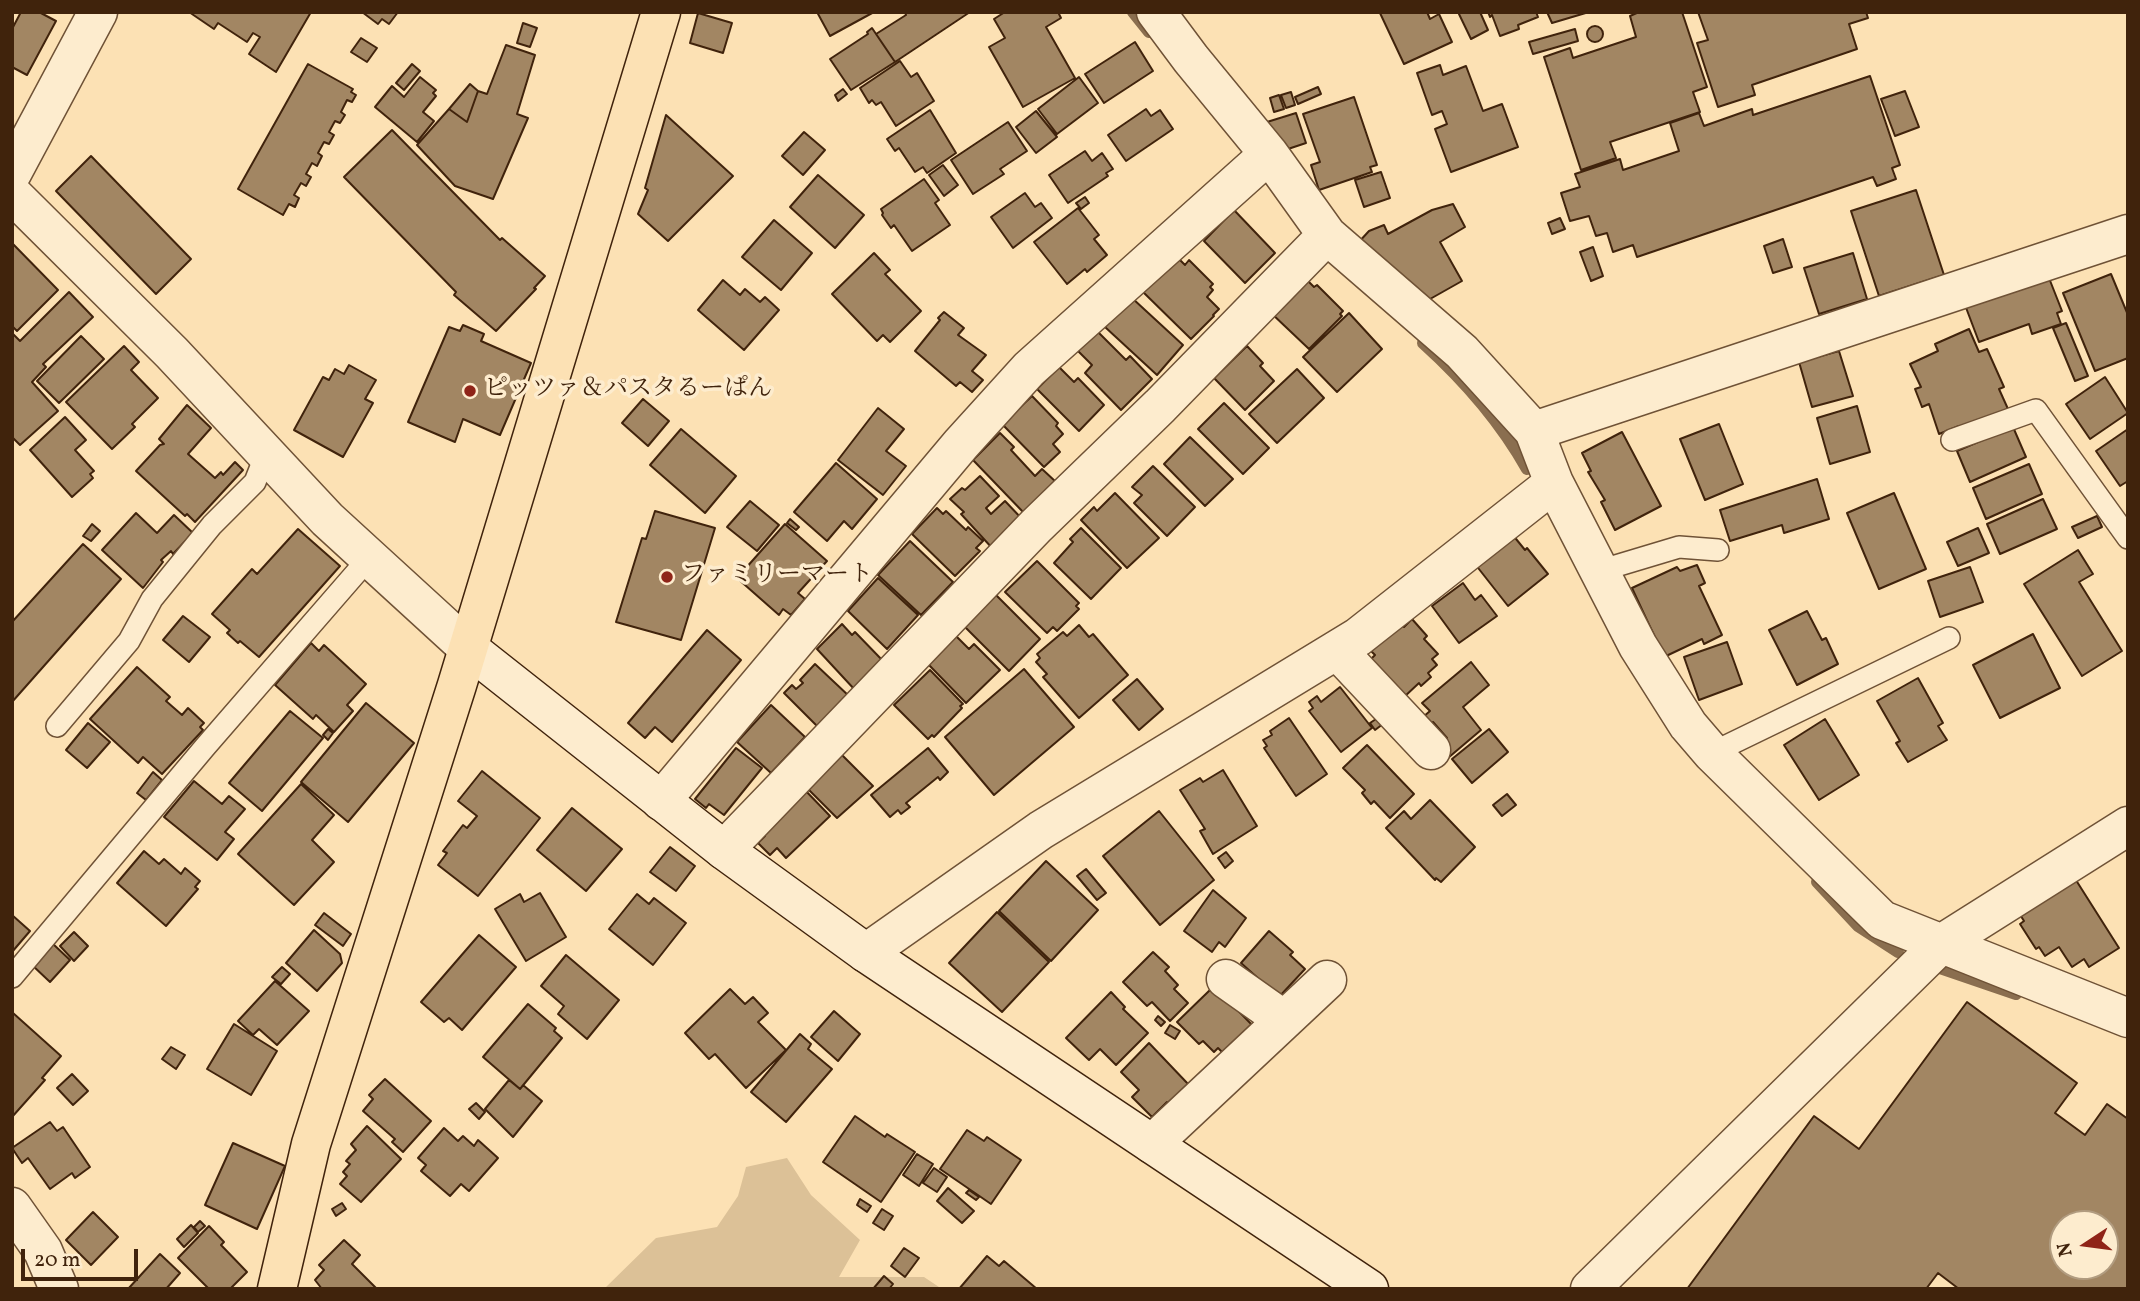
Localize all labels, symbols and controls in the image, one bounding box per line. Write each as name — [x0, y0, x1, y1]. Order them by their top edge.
place label: ピッツァ＆パスタるーぱん — [484, 377, 772, 405]
marker: ピッツァ＆パスタるーぱん — [462, 383, 478, 399]
place label: ファミリーマート — [681, 563, 873, 591]
marker: ファミリーマート — [659, 569, 675, 585]
north arrow — [2049, 1210, 2119, 1280]
scale bar — [24, 1234, 142, 1278]
text: N — [2051, 1240, 2080, 1259]
text: 20 m — [34, 1246, 80, 1275]

